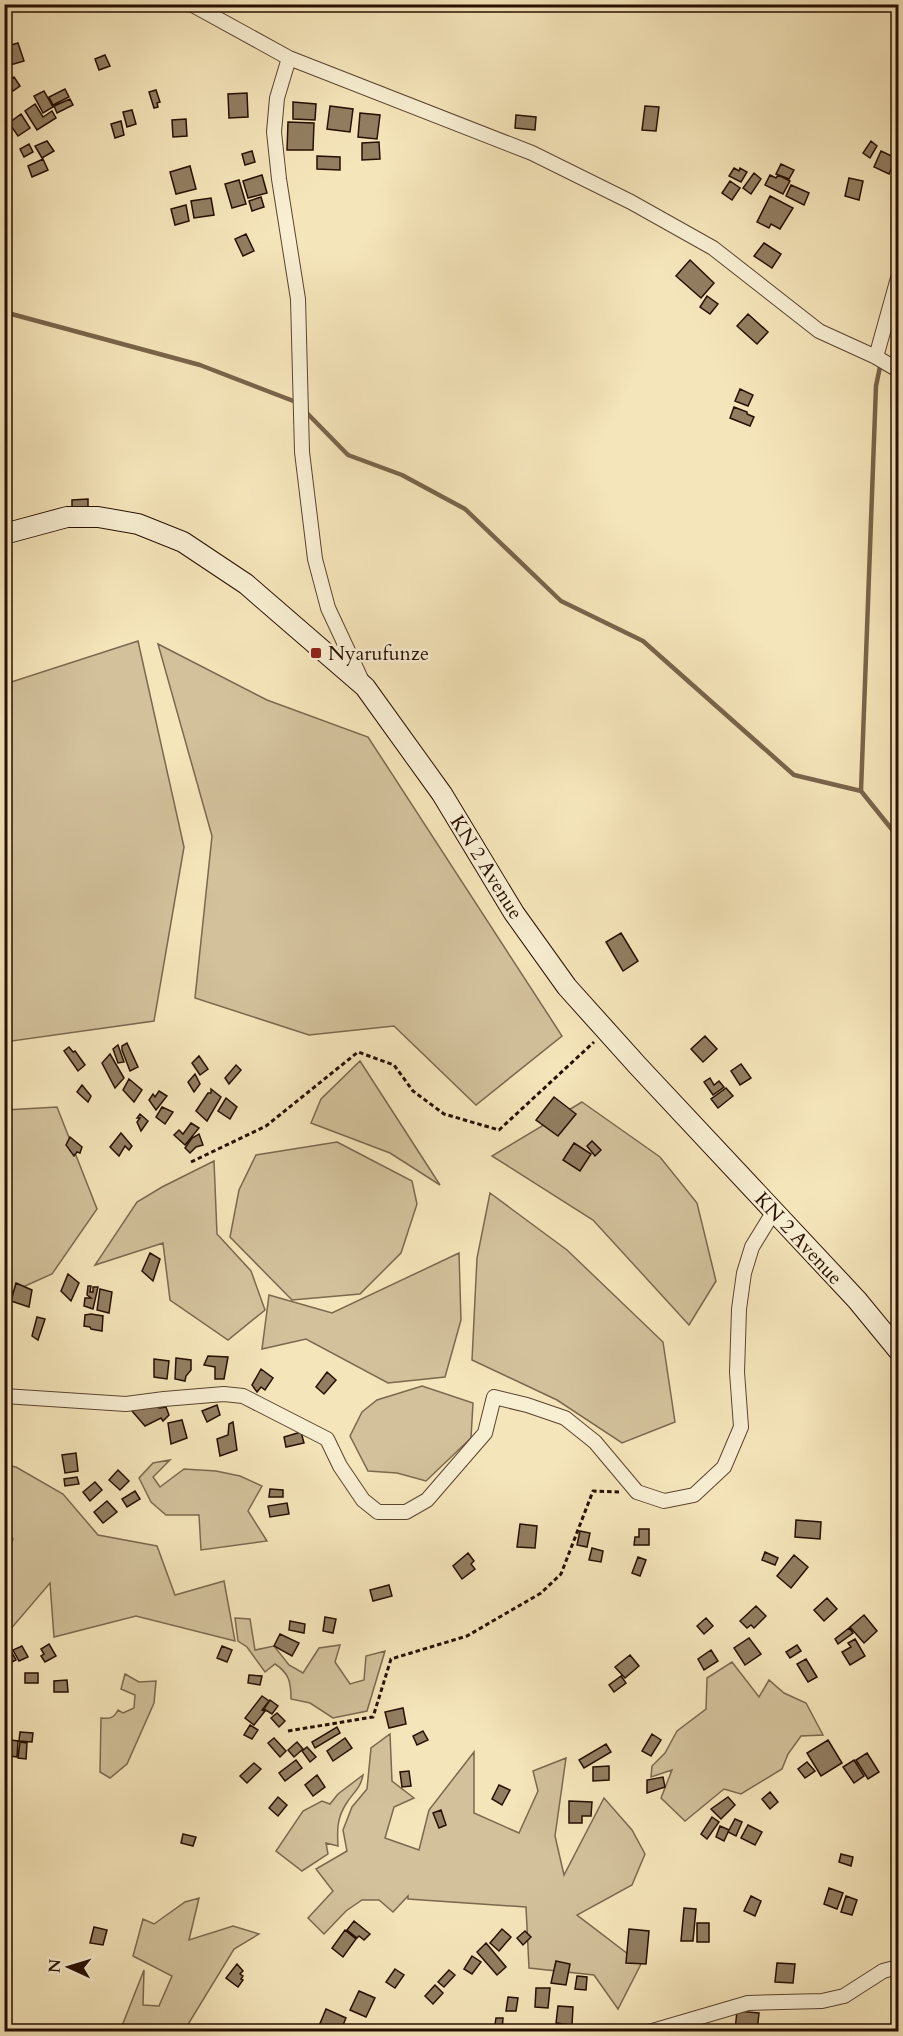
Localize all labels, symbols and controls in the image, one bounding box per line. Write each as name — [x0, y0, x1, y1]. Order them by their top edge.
place label: Nyarufunze — [328, 640, 429, 667]
marker: Nyarufunze — [309, 646, 323, 660]
street label: KN 2 Avenue — [444, 810, 529, 924]
street label: KN 2 Avenue — [749, 1186, 849, 1291]
north arrow — [39, 1937, 99, 1997]
text: N — [44, 1958, 66, 1974]

